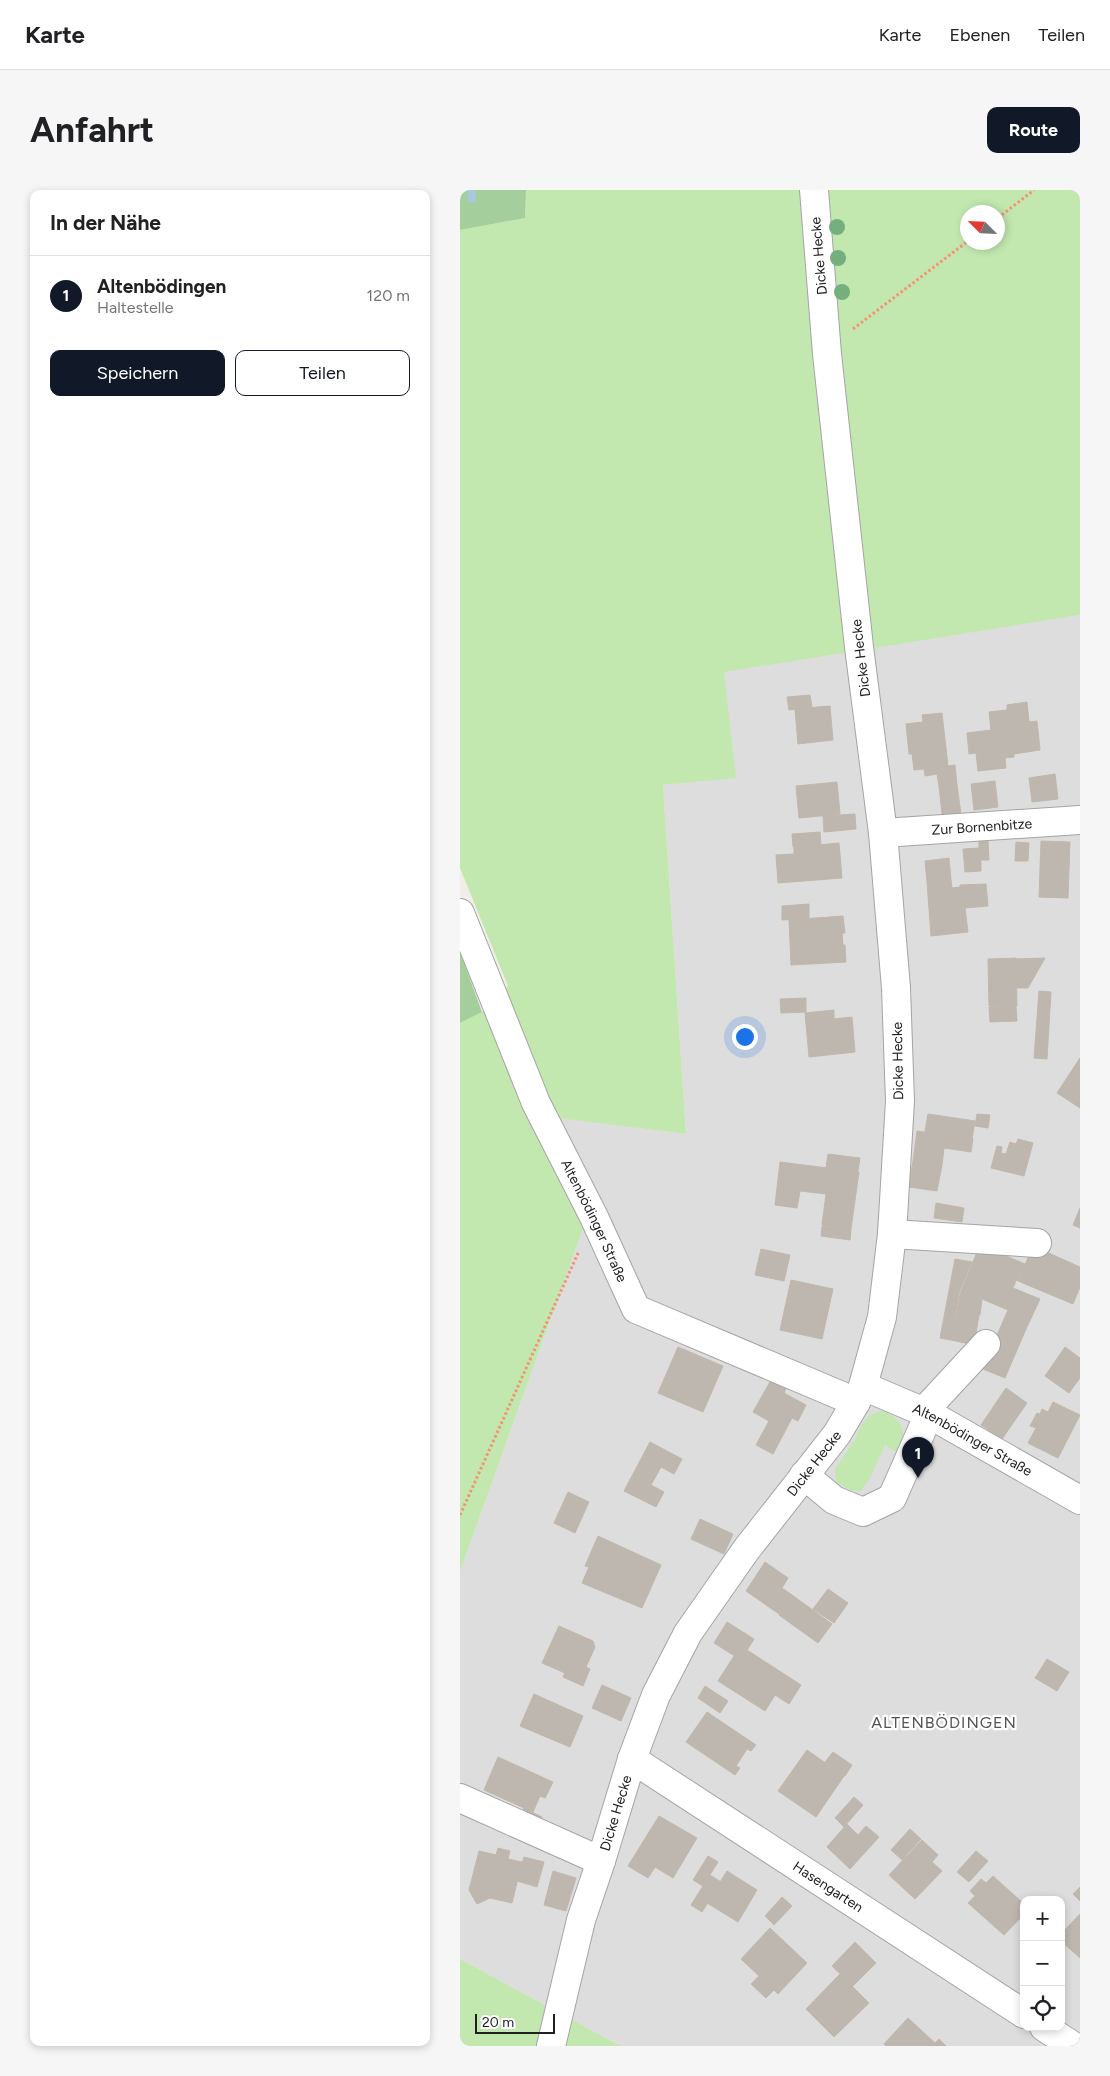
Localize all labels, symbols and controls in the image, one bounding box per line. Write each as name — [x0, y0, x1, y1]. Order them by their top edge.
text: Karte — [25, 20, 85, 49]
text: Karte — [879, 24, 921, 46]
text: Ebenen — [949, 24, 1010, 46]
text: Teilen — [1038, 24, 1085, 46]
button: Route — [987, 107, 1080, 153]
text: Anfahrt — [30, 109, 154, 151]
north arrow — [960, 205, 1005, 250]
text: In der Nähe — [50, 210, 161, 235]
street label: Dicke Hecke — [807, 216, 831, 296]
text: Altenbödingen — [97, 275, 226, 298]
text: 1 — [63, 286, 69, 305]
text: 120 m — [367, 286, 410, 305]
text: Haltestelle — [97, 298, 173, 317]
button: Speichern — [50, 350, 225, 396]
button: Teilen — [235, 350, 410, 396]
street label: Dicke Hecke — [848, 618, 874, 698]
street label: Zur Bornenbitze — [931, 815, 1033, 838]
street label: Dicke Hecke — [889, 1021, 907, 1100]
your location — [732, 1024, 758, 1050]
street label: Altenbödinger Straße — [558, 1156, 631, 1285]
street label: Altenbödinger Straße — [910, 1400, 1036, 1480]
street label: Dicke Hecke — [783, 1427, 845, 1499]
pin: 1 — [902, 1437, 934, 1478]
district label: ALTENBÖDINGEN — [871, 1713, 1017, 1732]
street label: Dicke Hecke — [596, 1773, 635, 1853]
street label: Hasengarten — [790, 1858, 867, 1916]
map controls — [1020, 1896, 1065, 2031]
button: + — [1020, 1896, 1065, 1941]
button: − — [1020, 1941, 1065, 1986]
button: locate — [1020, 1986, 1065, 2031]
scale bar — [475, 2011, 555, 2034]
text: 20 m — [482, 2014, 514, 2031]

